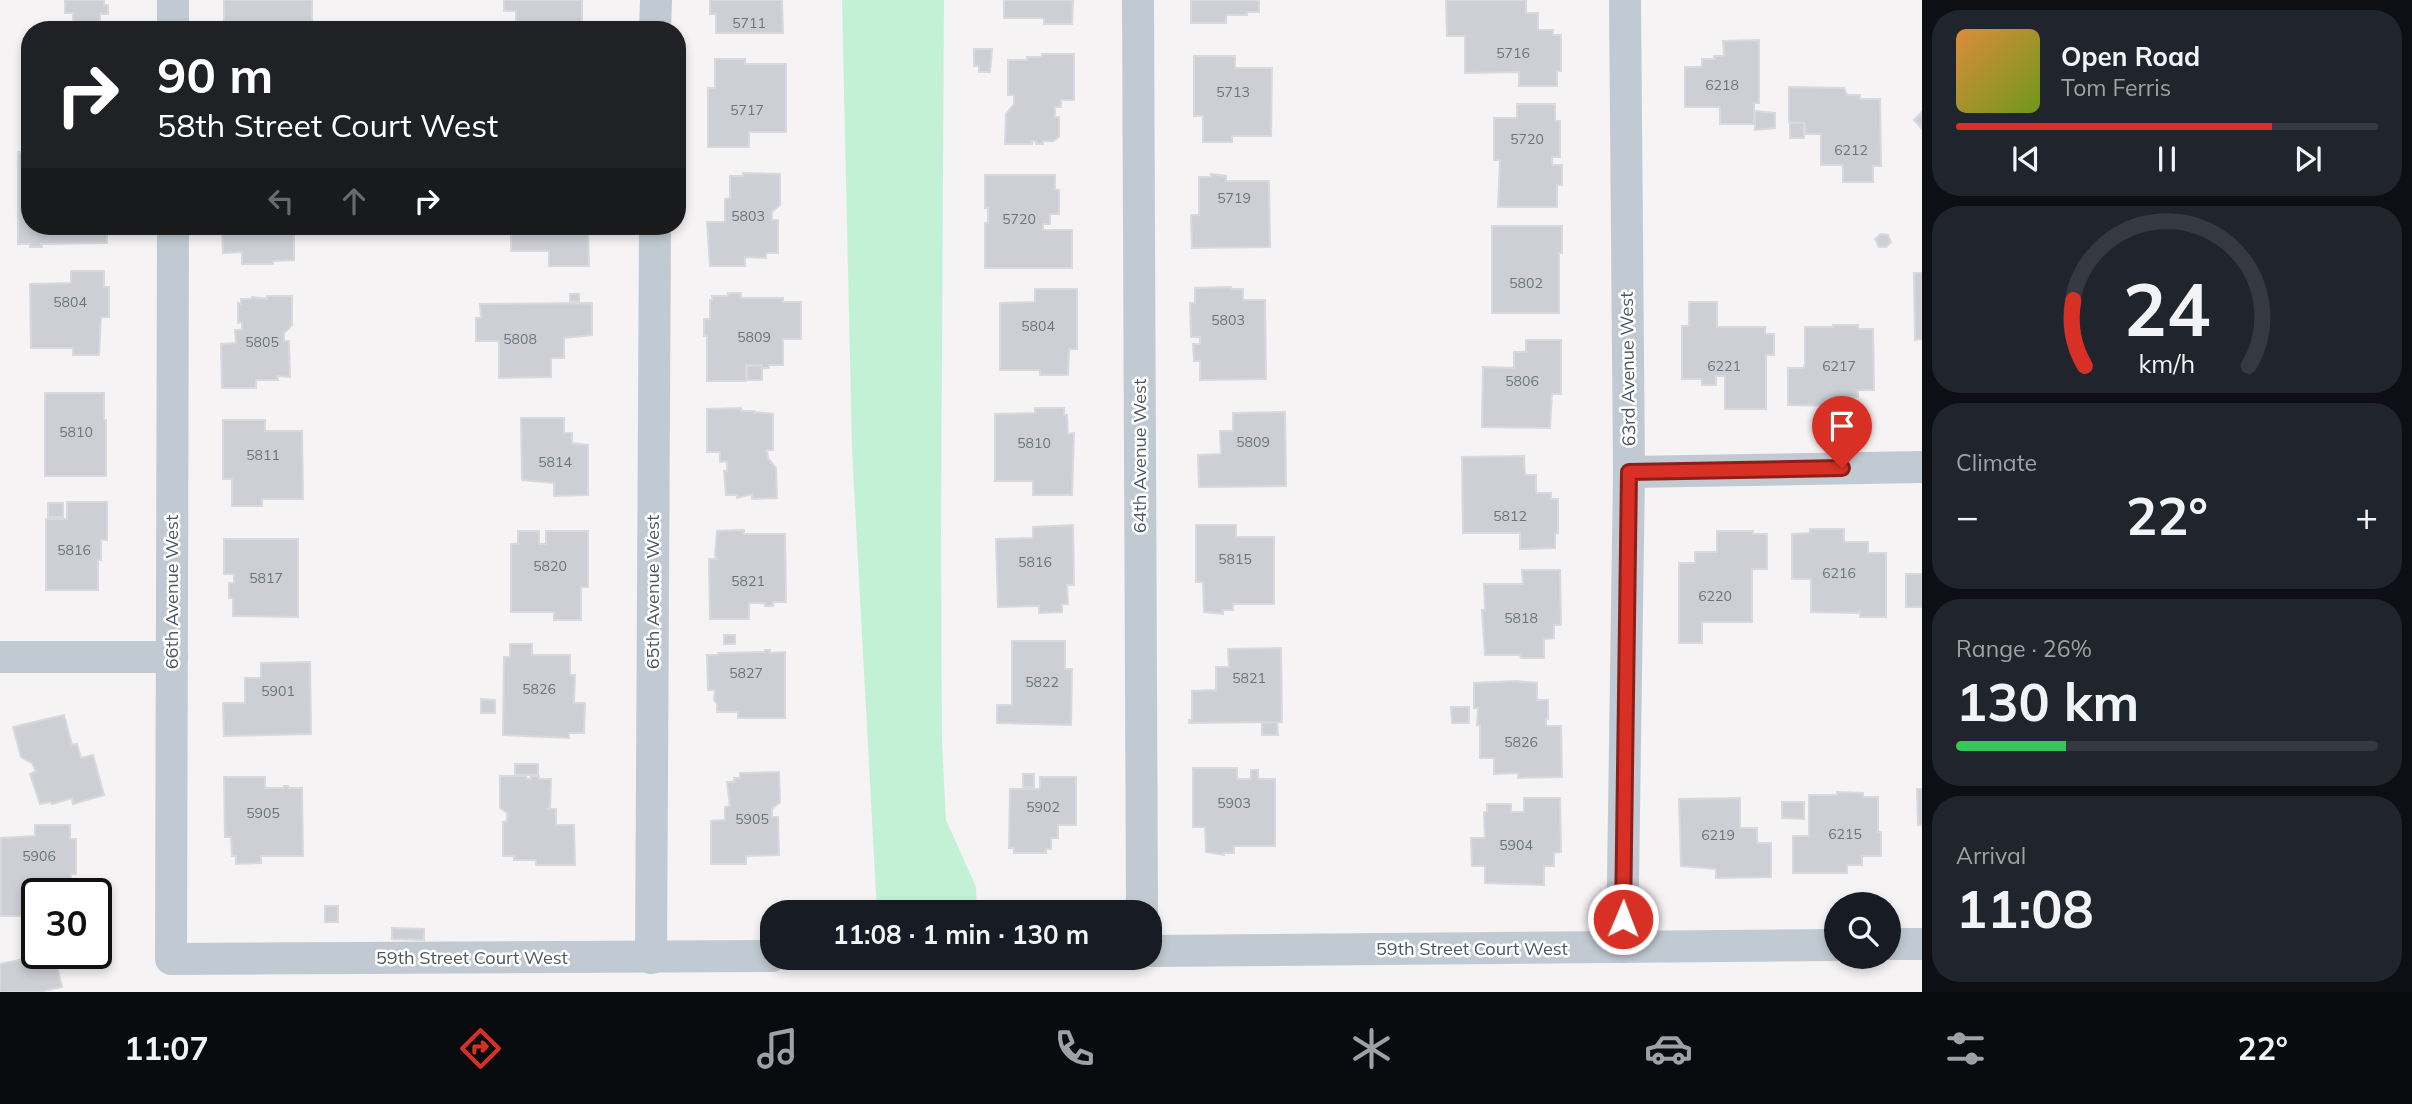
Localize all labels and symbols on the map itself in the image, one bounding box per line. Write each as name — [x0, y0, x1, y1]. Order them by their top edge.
house number: 5711 — [732, 14, 766, 32]
house number: 5716 — [1496, 44, 1530, 62]
house number: 6218 — [1705, 76, 1739, 94]
house number: 5713 — [1216, 83, 1250, 101]
house number: 5717 — [730, 101, 764, 119]
house number: 5720 — [1510, 130, 1544, 148]
house number: 6212 — [1834, 141, 1868, 159]
house number: 5719 — [1217, 189, 1251, 207]
house number: 5803 — [731, 207, 765, 225]
house number: 5720 — [1002, 210, 1036, 228]
house number: 5802 — [1509, 274, 1543, 292]
street label: 63rd Avenue West — [1615, 291, 1640, 447]
house number: 5804 — [53, 293, 87, 311]
house number: 5803 — [1211, 311, 1245, 329]
house number: 5804 — [1021, 317, 1055, 335]
house number: 5809 — [737, 328, 771, 346]
house number: 5808 — [503, 330, 537, 348]
house number: 5805 — [245, 333, 279, 351]
house number: 6221 — [1707, 357, 1741, 375]
house number: 6217 — [1822, 357, 1856, 375]
house number: 5806 — [1505, 372, 1539, 390]
street label: 64th Avenue West — [1128, 379, 1151, 533]
pin — [1812, 396, 1872, 468]
house number: 5810 — [59, 423, 93, 441]
house number: 5809 — [1236, 433, 1270, 451]
house number: 5810 — [1017, 434, 1051, 452]
house number: 5811 — [246, 446, 280, 464]
house number: 5814 — [538, 453, 572, 471]
house number: 5812 — [1493, 507, 1527, 525]
street label: 66th Avenue West — [160, 515, 183, 669]
street label: 65th Avenue West — [641, 515, 664, 669]
house number: 5816 — [57, 541, 91, 559]
house number: 5815 — [1218, 550, 1252, 568]
house number: 5816 — [1018, 553, 1052, 571]
house number: 5820 — [533, 557, 567, 575]
house number: 6216 — [1822, 564, 1856, 582]
house number: 5817 — [249, 569, 283, 587]
house number: 5821 — [731, 572, 765, 590]
house number: 6220 — [1698, 587, 1732, 605]
house number: 5818 — [1504, 609, 1538, 627]
house number: 5827 — [729, 664, 763, 682]
house number: 5821 — [1232, 669, 1266, 687]
house number: 5822 — [1025, 673, 1059, 691]
house number: 5826 — [522, 680, 556, 698]
house number: 5901 — [261, 682, 295, 700]
house number: 5826 — [1504, 733, 1538, 751]
house number: 5903 — [1217, 794, 1251, 812]
house number: 5902 — [1026, 798, 1060, 816]
house number: 5905 — [246, 804, 280, 822]
house number: 5905 — [735, 810, 769, 828]
house number: 6215 — [1828, 825, 1862, 843]
house number: 6219 — [1701, 826, 1735, 844]
house number: 5904 — [1499, 836, 1533, 854]
house number: 5906 — [22, 847, 56, 865]
speed limit sign: 30 — [21, 878, 112, 969]
position arrow — [1586, 882, 1660, 956]
street label: 59th Street Court West — [1376, 937, 1568, 960]
street label: 59th Street Court West — [376, 946, 568, 969]

